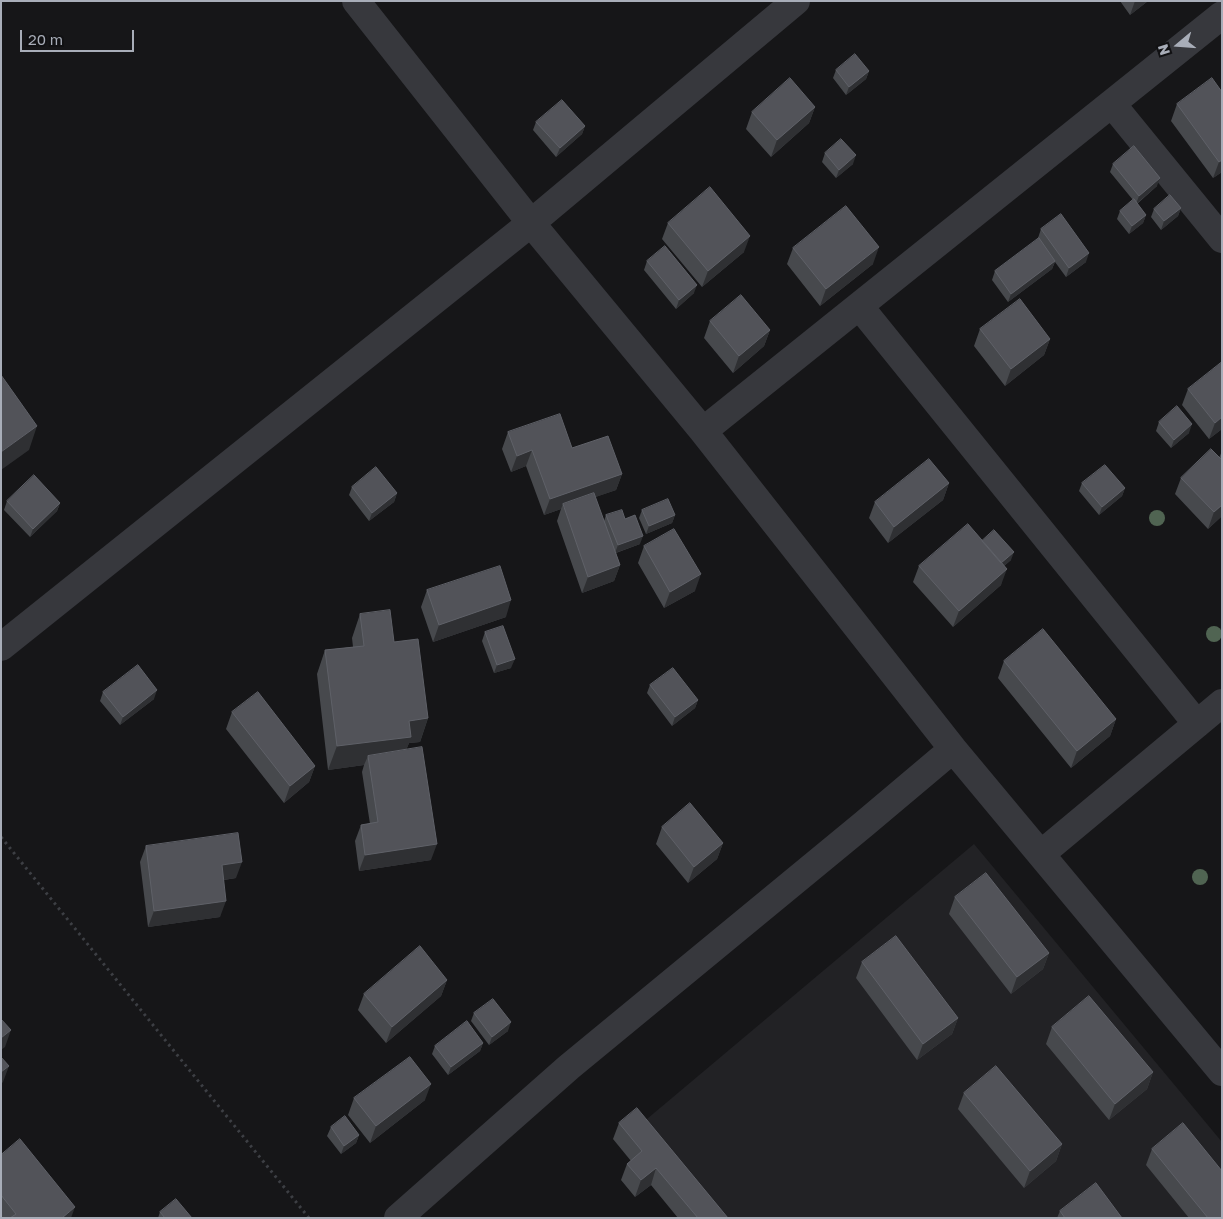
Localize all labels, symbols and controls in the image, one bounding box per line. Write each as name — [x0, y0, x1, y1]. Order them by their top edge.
scale bar — [22, 20, 136, 52]
north arrow — [1153, 20, 1203, 70]
text: 20 m — [28, 30, 63, 48]
text: N — [1154, 42, 1173, 57]

